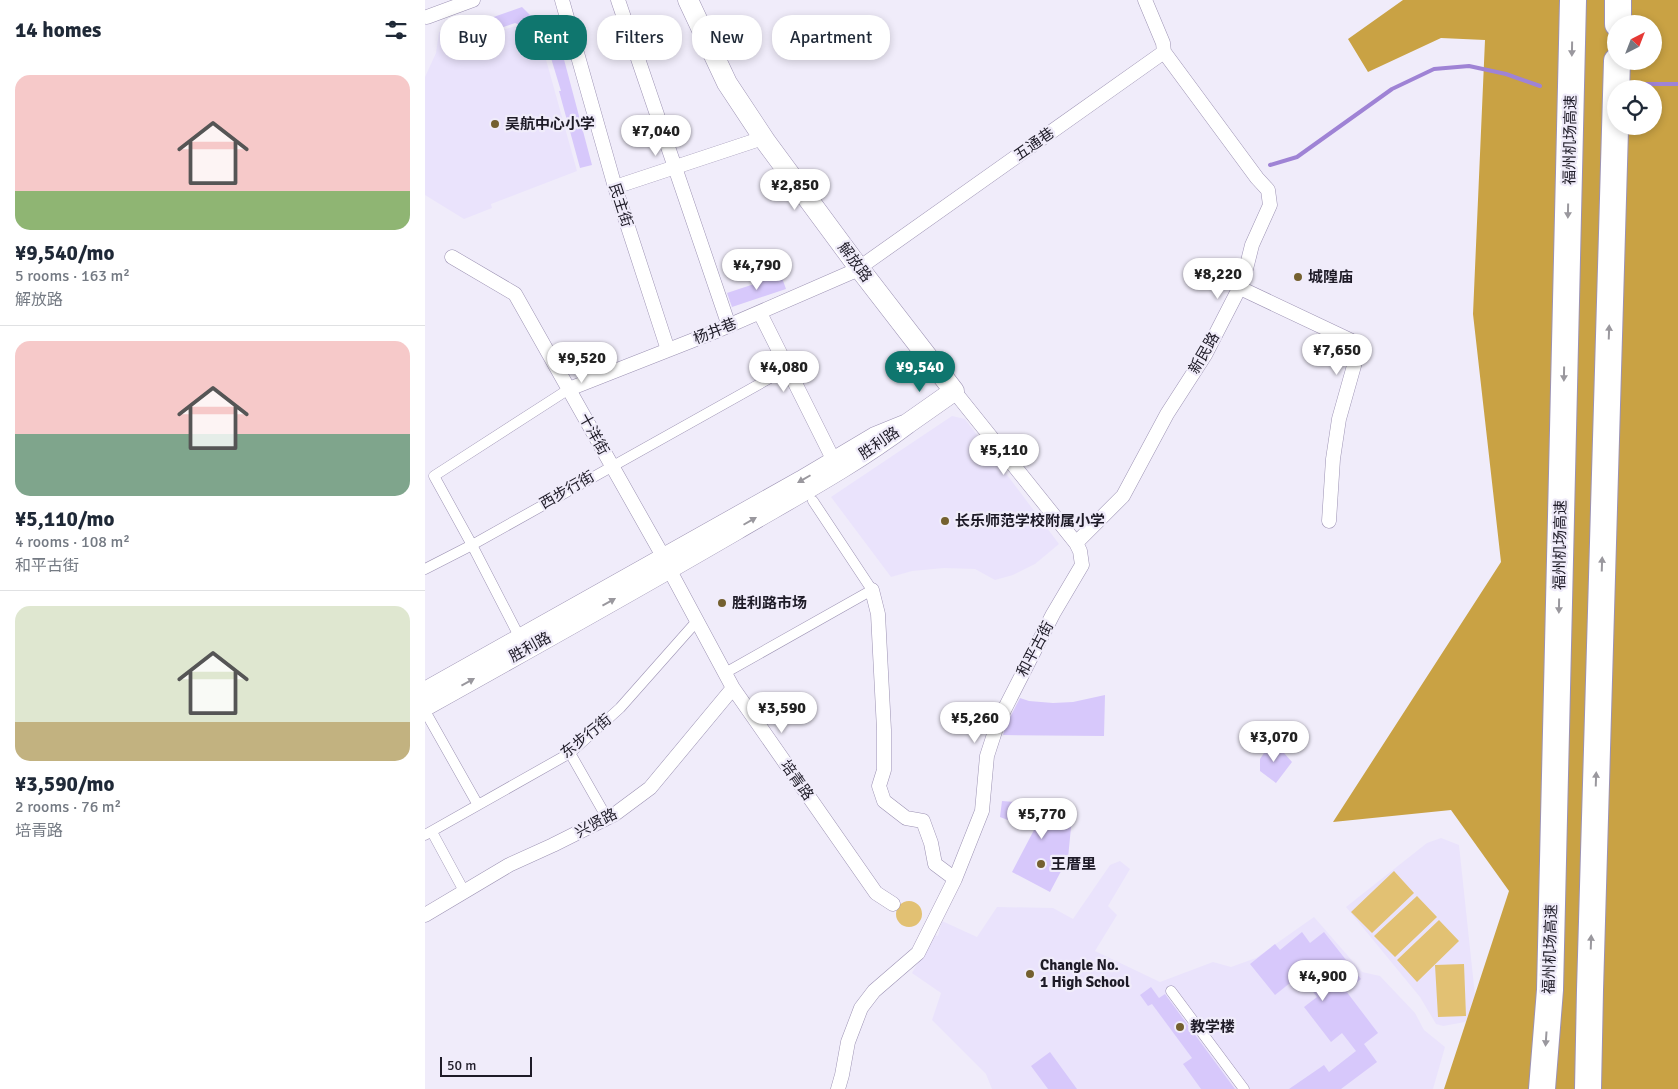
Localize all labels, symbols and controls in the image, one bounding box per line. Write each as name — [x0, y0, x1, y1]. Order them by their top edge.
chip: Buy — [440, 15, 505, 60]
chip: Rent — [515, 15, 587, 60]
chip: Filters — [597, 15, 682, 60]
chip: New — [692, 15, 762, 60]
chip: Apartment — [772, 15, 890, 60]
north arrow — [1607, 15, 1663, 70]
map controls — [1607, 15, 1662, 135]
icon: filters — [382, 16, 410, 44]
text: 14 homes — [15, 17, 101, 43]
one-way arrow — [1568, 41, 1576, 57]
button: locate — [1607, 80, 1662, 135]
street label: 福州机场高速 — [1560, 95, 1580, 185]
icon: home — [168, 108, 258, 198]
pin: ¥7,040 — [615, 114, 697, 157]
place label: 吴航中心小学 — [505, 115, 595, 133]
marker: 吴航中心小学 — [489, 118, 501, 130]
text: ¥7,040 — [632, 121, 680, 141]
street label: 五通巷 — [1010, 124, 1058, 164]
pin: ¥2,850 — [754, 168, 836, 211]
text: ¥2,850 — [771, 175, 819, 195]
street label: 民主街 — [605, 181, 637, 229]
one-way arrow — [1564, 203, 1572, 219]
street label: 解放路 — [834, 239, 876, 285]
text: ¥9,540/mo — [15, 240, 114, 266]
pin: ¥4,790 — [716, 248, 798, 291]
text: ¥4,790 — [733, 255, 781, 275]
pin: ¥8,220 — [1177, 258, 1259, 300]
text: ¥8,220 — [1194, 264, 1242, 284]
text: 5 rooms · 163 m² — [15, 266, 130, 286]
place label: 城隍庙 — [1308, 268, 1353, 286]
marker: 城隍庙 — [1292, 271, 1304, 283]
text: 解放路 — [15, 290, 63, 310]
street label: 杨井巷 — [691, 314, 739, 348]
one-way arrow — [1605, 324, 1613, 340]
street label: 新民路 — [1185, 329, 1223, 377]
pin: ¥7,650 — [1296, 334, 1378, 376]
text: ¥7,650 — [1313, 340, 1361, 360]
pin: ¥9,520 — [541, 342, 623, 384]
text: ¥9,520 — [558, 348, 606, 368]
pin: ¥4,080 — [743, 350, 825, 393]
pin: ¥9,540 — [879, 350, 961, 393]
text: ¥4,080 — [760, 357, 808, 377]
text: ¥9,540 — [896, 357, 944, 377]
one-way arrow — [1560, 366, 1568, 382]
icon: home — [168, 373, 258, 463]
street label: 十洋街 — [575, 410, 613, 458]
street label: 胜利路 — [855, 423, 903, 463]
pin: ¥5,110 — [963, 434, 1045, 476]
text: ¥5,110 — [980, 440, 1028, 460]
street label: 西步行街 — [537, 467, 597, 513]
one-way arrow — [797, 475, 810, 484]
street label: 福州机场高速 — [1550, 500, 1570, 590]
text: ¥5,110/mo — [15, 506, 114, 532]
place label: 长乐师范学校附属小学 — [955, 512, 1105, 530]
marker: 长乐师范学校附属小学 — [939, 515, 951, 527]
one-way arrow — [744, 517, 757, 526]
text: 4 rooms · 108 m² — [15, 532, 130, 552]
text: 和平古街 — [15, 556, 79, 576]
one-way arrow — [1598, 556, 1606, 572]
place label: 胜利路市场 — [732, 594, 807, 612]
marker: 胜利路市场 — [716, 597, 728, 609]
one-way arrow — [603, 598, 616, 607]
one-way arrow — [1555, 598, 1563, 614]
street label: 和平古街 — [1013, 618, 1057, 680]
street label: 胜利路 — [506, 628, 554, 666]
icon: home — [168, 638, 258, 728]
one-way arrow — [460, 678, 475, 686]
pin: ¥3,590 — [741, 692, 823, 734]
text: ¥3,590 — [758, 698, 806, 718]
pin: ¥5,260 — [934, 702, 1016, 744]
text: ¥5,260 — [951, 708, 999, 728]
street label: 东步行街 — [557, 710, 615, 762]
pin: ¥3,070 — [1233, 720, 1315, 763]
text: ¥3,070 — [1250, 727, 1298, 747]
street label: 培青路 — [777, 756, 817, 804]
text: ¥3,590/mo — [15, 771, 114, 797]
one-way arrow — [1592, 771, 1600, 787]
text: 2 rooms · 76 m² — [15, 797, 121, 817]
pin: ¥5,770 — [1001, 798, 1083, 840]
street label: 兴贤路 — [572, 804, 620, 842]
text: ¥5,770 — [1018, 804, 1066, 824]
text: 培青路 — [15, 821, 63, 841]
place label: 王厝里 — [1051, 855, 1096, 873]
marker: 王厝里 — [1035, 858, 1047, 870]
street label: 福州机场高速 — [1539, 904, 1561, 994]
one-way arrow — [1587, 933, 1595, 949]
place label: Changle No. 1 High School — [1040, 956, 1130, 991]
pin: ¥4,900 — [1282, 960, 1364, 1002]
text: ¥4,900 — [1299, 966, 1347, 986]
marker: Changle No. 1 High School — [1024, 968, 1036, 980]
place label: 教学楼 — [1190, 1018, 1235, 1036]
marker: 教学楼 — [1174, 1021, 1186, 1033]
one-way arrow — [1542, 1031, 1550, 1047]
scale bar — [440, 1054, 533, 1077]
text: 50 m — [447, 1057, 476, 1074]

